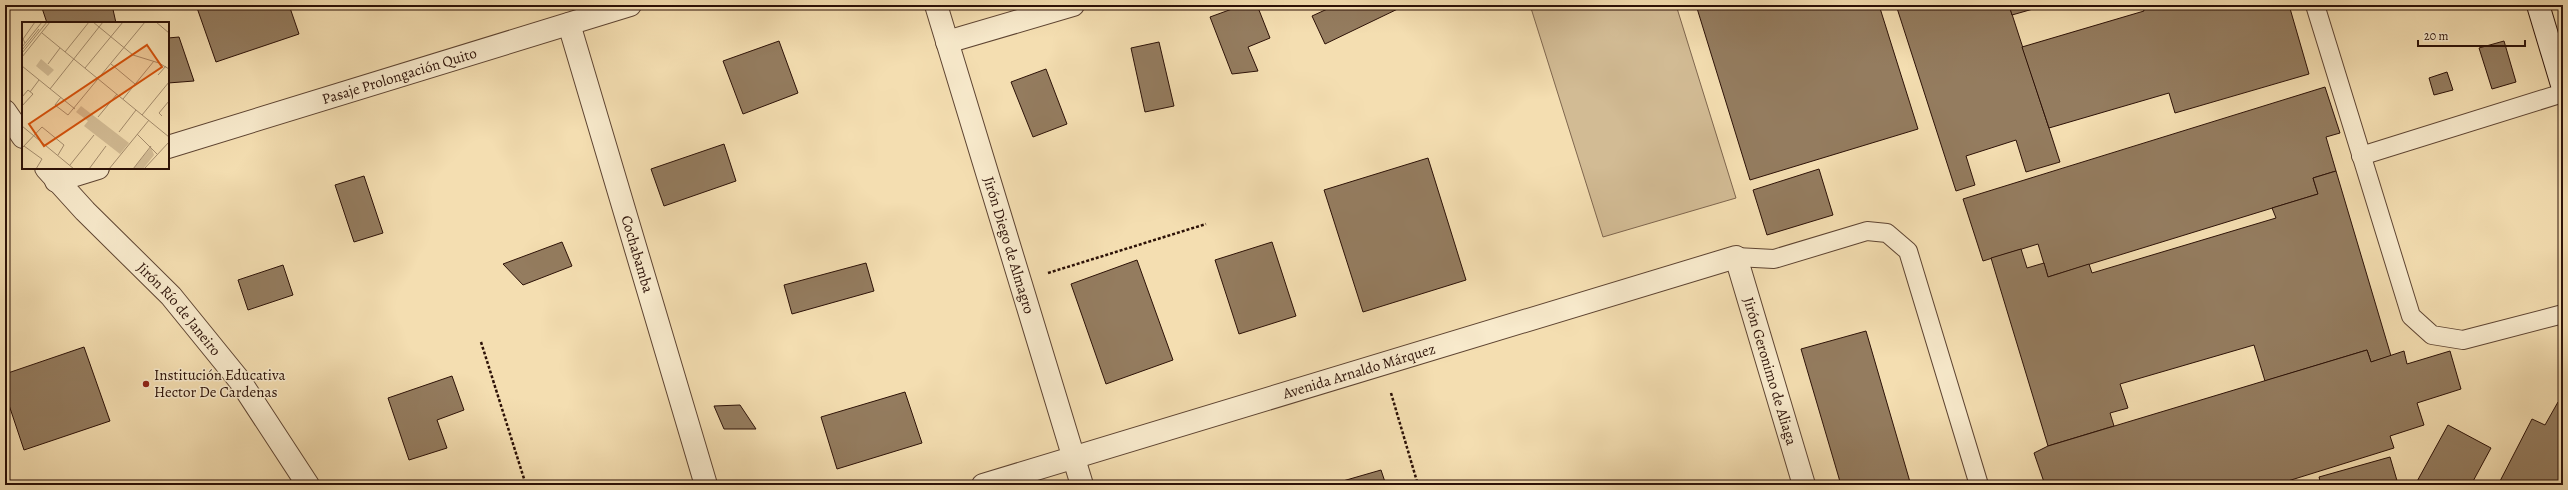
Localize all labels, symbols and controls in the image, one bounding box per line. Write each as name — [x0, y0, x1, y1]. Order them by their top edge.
inset map — [22, 22, 169, 169]
scale bar — [2418, 22, 2525, 48]
text: 20 m — [2424, 28, 2448, 44]
street label: Pasaje Prolongación Quito — [319, 43, 479, 109]
street label: Jirón Diego de Almagro — [979, 174, 1039, 316]
street label: Cochabamba — [616, 213, 658, 295]
street label: Jirón Río de Janeiro — [133, 258, 226, 360]
street label: Jirón Geronimo de Aliaga — [1739, 295, 1802, 448]
street label: Avenida Arnaldo Márquez — [1279, 339, 1438, 404]
place label: Institución Educativa Hector De Cardenas — [154, 365, 285, 402]
marker: Institución Educativa Hector De Cardenas — [141, 379, 151, 389]

